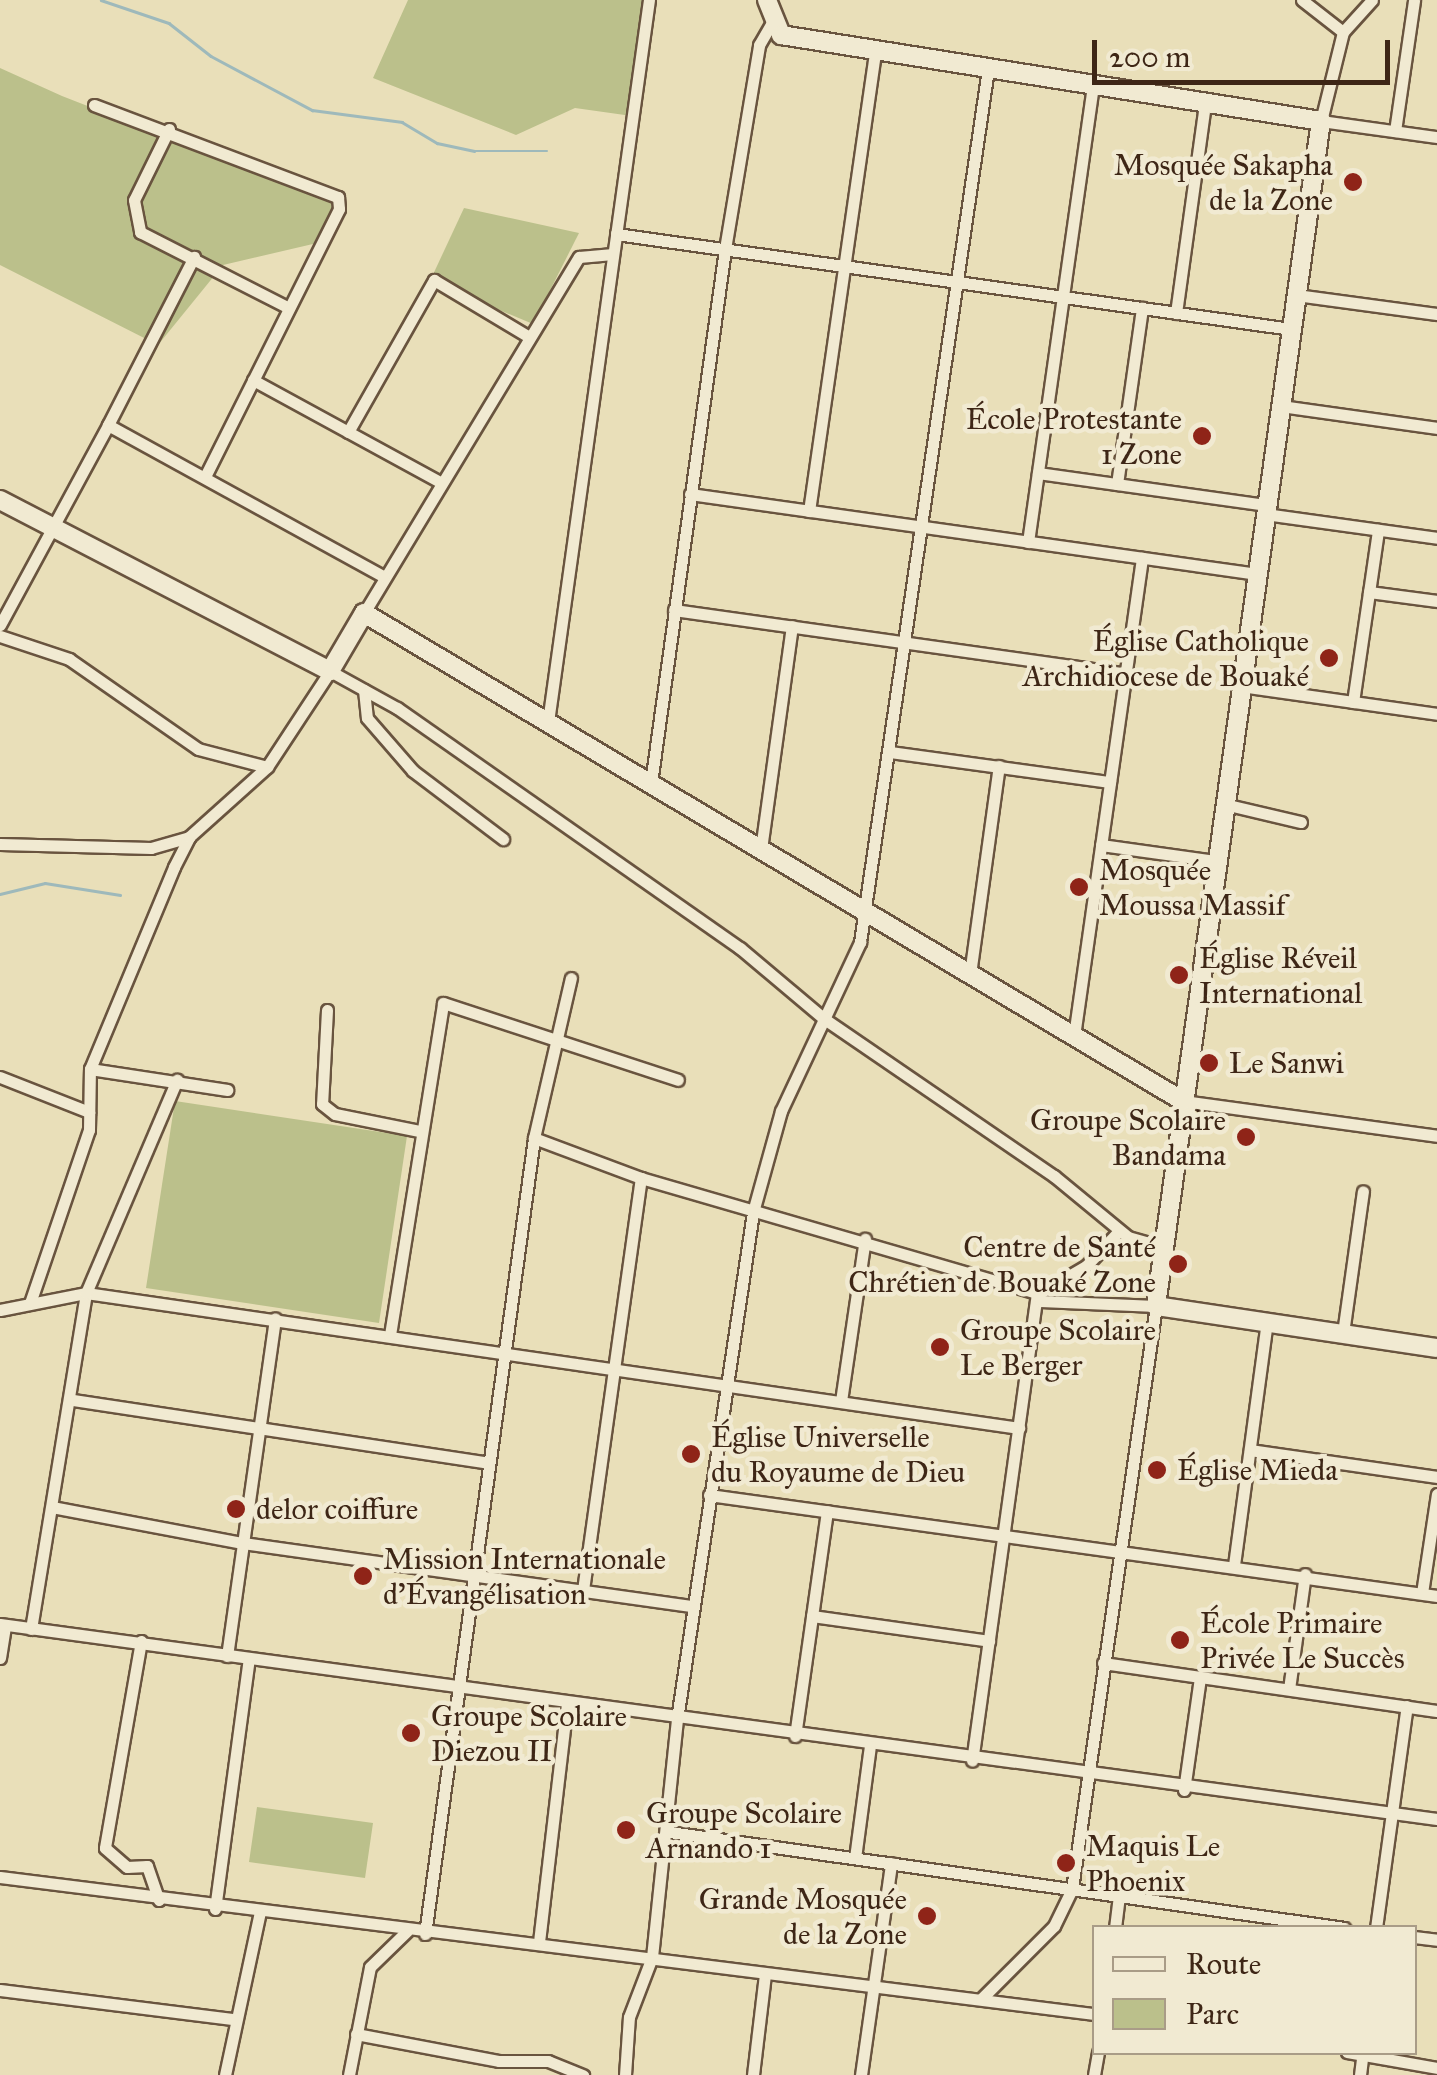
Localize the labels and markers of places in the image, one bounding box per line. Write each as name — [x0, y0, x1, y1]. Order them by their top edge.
place label: Mosquée Sakapha de la Zone — [1114, 147, 1333, 218]
marker: Mosquée Sakapha de la Zone — [1342, 171, 1364, 193]
place label: École Protestante 1 Zone — [966, 401, 1182, 472]
marker: École Protestante 1 Zone — [1191, 425, 1213, 447]
place label: Église Catholique Archidiocese de Bouaké — [1023, 623, 1309, 694]
marker: Église Catholique Archidiocese de Bouaké — [1318, 647, 1340, 669]
place label: Mosquée Moussa Massif — [1099, 852, 1286, 922]
marker: Mosquée Moussa Massif — [1068, 876, 1090, 898]
place label: Église Réveil International — [1199, 940, 1362, 1010]
marker: Église Réveil International — [1168, 964, 1190, 986]
place label: Le Sanwi — [1229, 1045, 1344, 1081]
marker: Le Sanwi — [1198, 1052, 1220, 1074]
place label: Groupe Scolaire Bandama — [1030, 1102, 1226, 1172]
marker: Groupe Scolaire Bandama — [1235, 1126, 1257, 1148]
place label: Centre de Santé Chrétien de Bouaké Zone — [848, 1229, 1156, 1300]
marker: Centre de Santé Chrétien de Bouaké Zone — [1165, 1251, 1191, 1277]
place label: Groupe Scolaire Le Berger — [960, 1312, 1156, 1382]
marker: Groupe Scolaire Le Berger — [929, 1336, 951, 1358]
place label: Église Universelle du Royaume de Dieu — [711, 1419, 965, 1490]
marker: Église Universelle du Royaume de Dieu — [680, 1443, 702, 1465]
place label: Église Mieda — [1177, 1452, 1338, 1488]
marker: Église Mieda — [1146, 1459, 1168, 1481]
place label: delor coiffure — [256, 1491, 418, 1527]
marker: delor coiffure — [225, 1498, 247, 1520]
place label: Mission Internationale d'Évangélisation — [383, 1541, 666, 1612]
marker: Mission Internationale d'Évangélisation — [352, 1565, 374, 1587]
place label: École Primaire Privée Le Succès — [1200, 1605, 1405, 1676]
marker: École Primaire Privée Le Succès — [1169, 1629, 1191, 1651]
place label: Groupe Scolaire Diezou II — [431, 1698, 627, 1768]
marker: Groupe Scolaire Diezou II — [400, 1722, 422, 1744]
place label: Groupe Scolaire Arnando 1 — [646, 1795, 842, 1866]
marker: Groupe Scolaire Arnando 1 — [615, 1819, 637, 1841]
place label: Maquis Le Phoenix — [1086, 1828, 1220, 1898]
marker: Maquis Le Phoenix — [1055, 1852, 1077, 1874]
place label: Grande Mosquée de la Zone — [699, 1881, 907, 1952]
marker: Grande Mosquée de la Zone — [916, 1905, 938, 1927]

